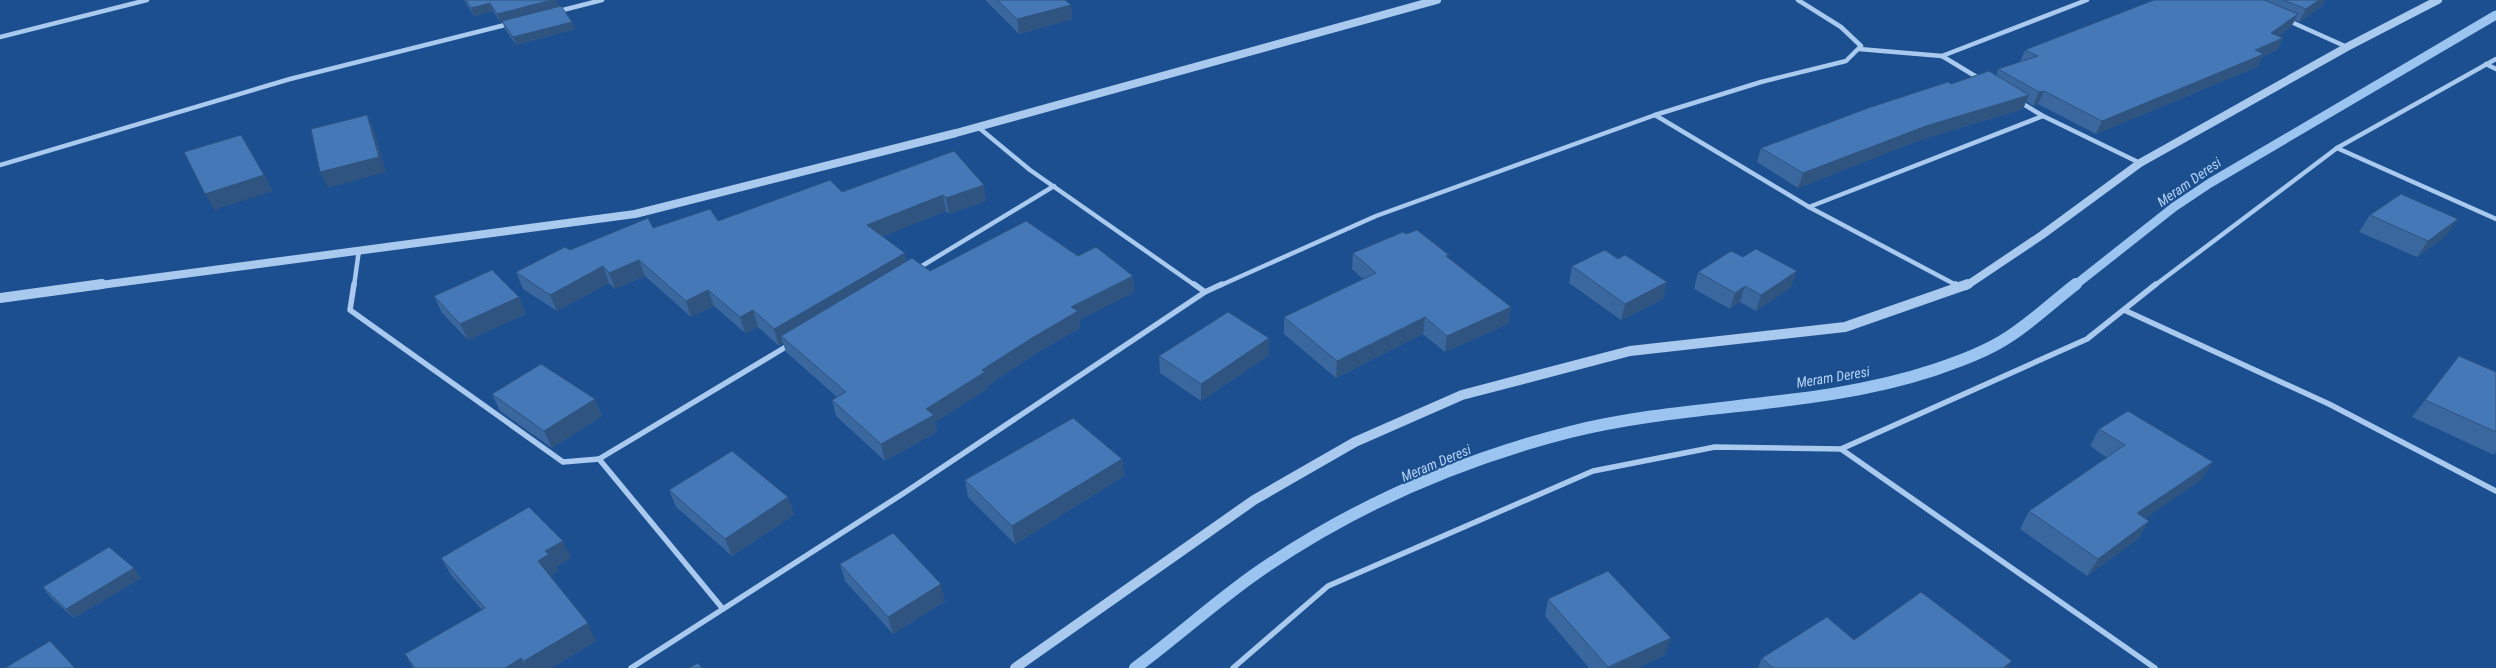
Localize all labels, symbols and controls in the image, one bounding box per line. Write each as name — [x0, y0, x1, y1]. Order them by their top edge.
water label: Meram Deresi — [2154, 154, 2225, 210]
water label: Meram Deresi — [1795, 363, 1872, 391]
water label: Meram Deresi — [1399, 441, 1474, 485]

